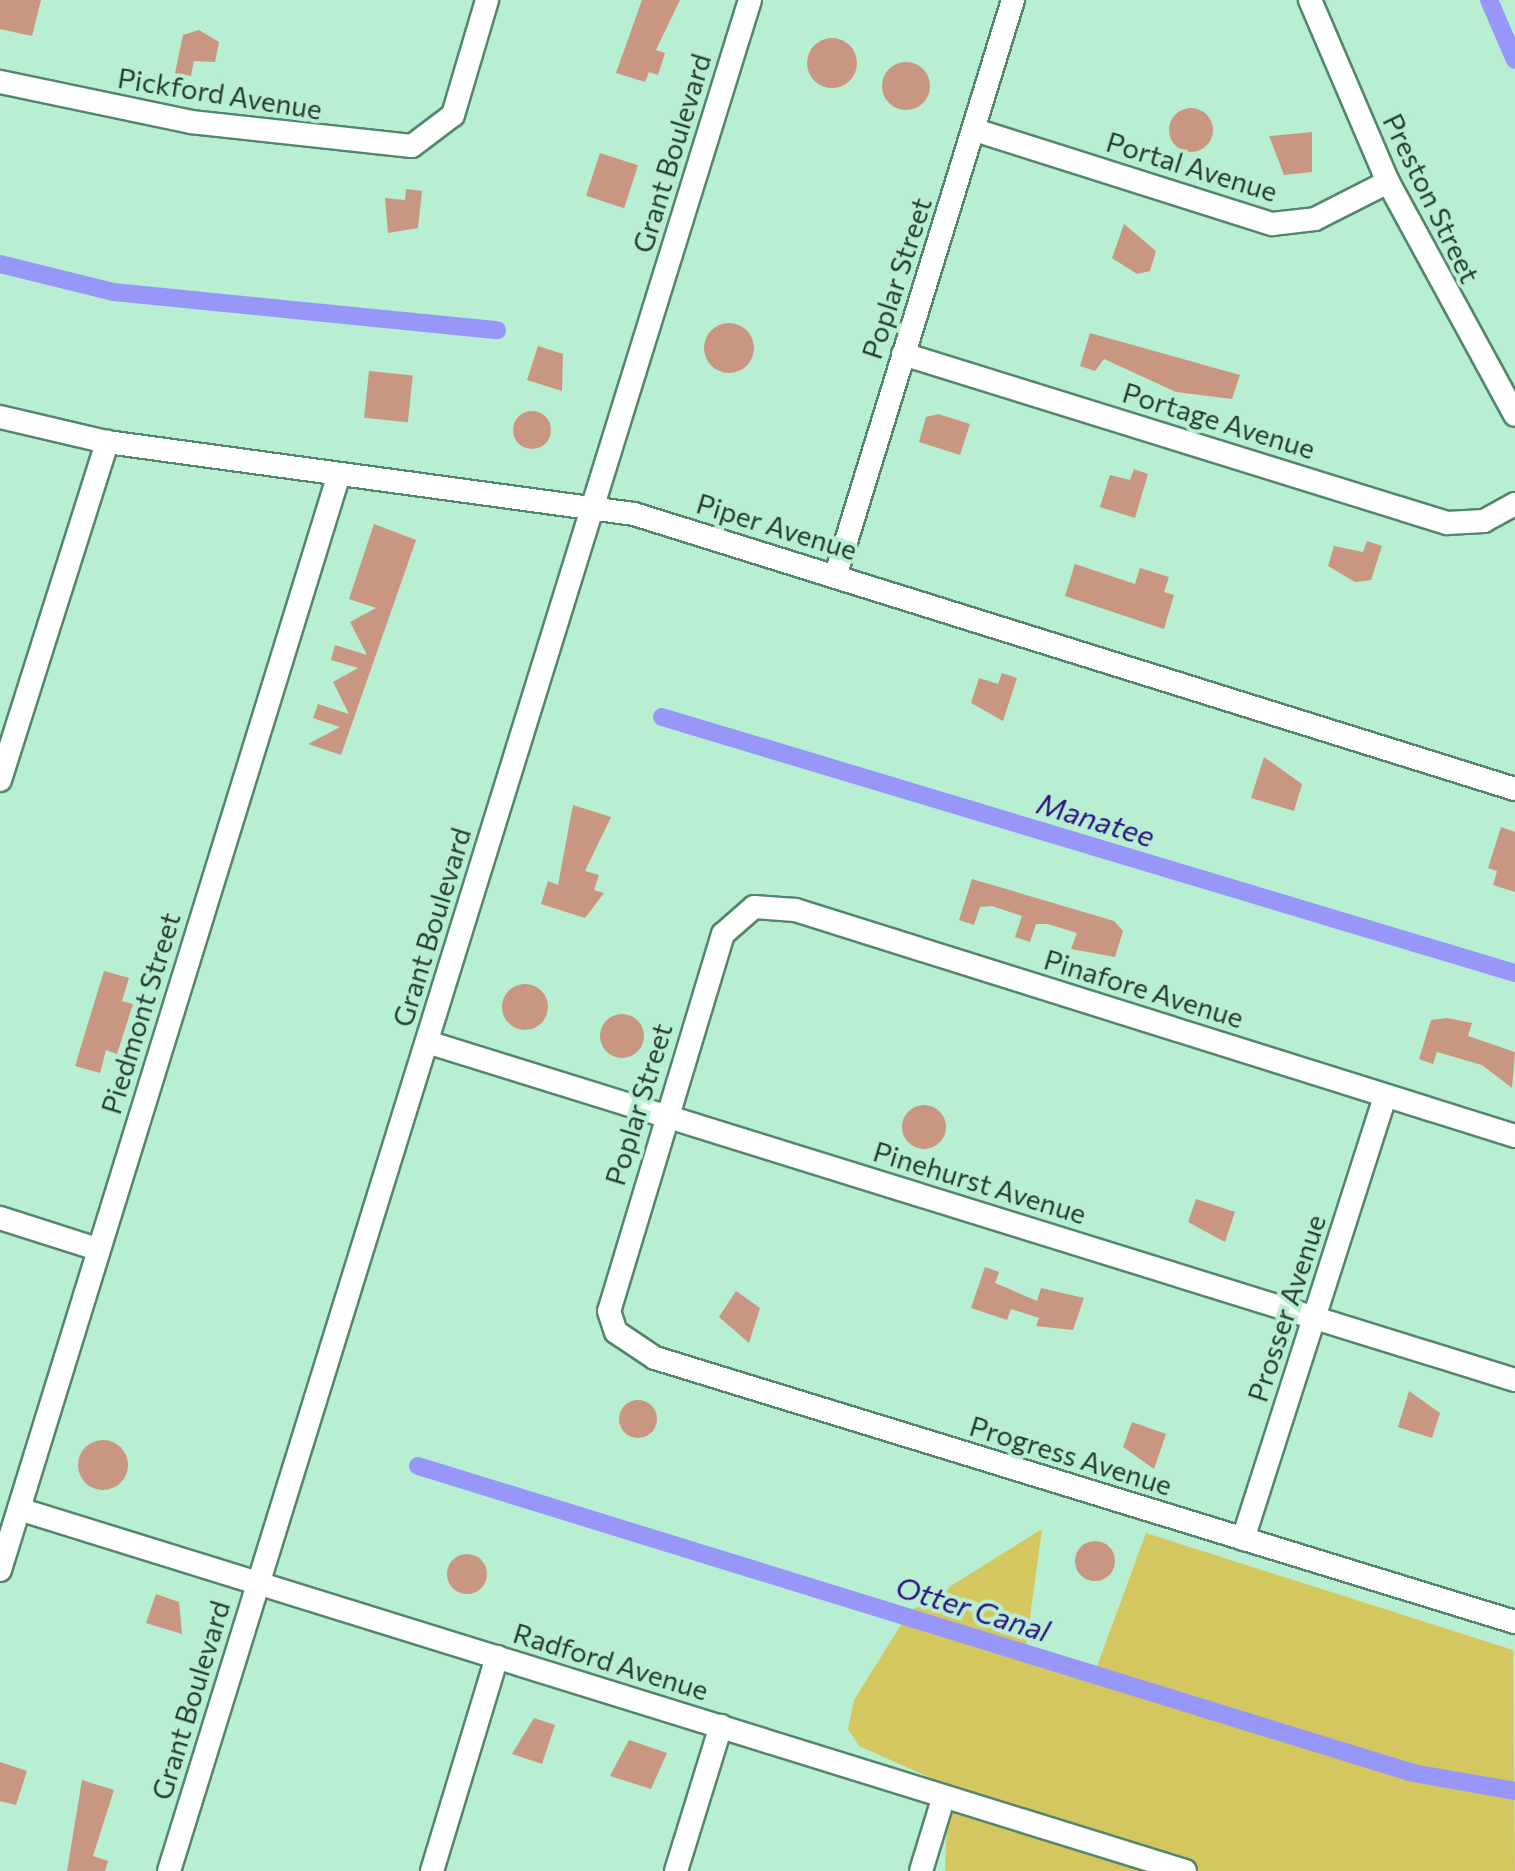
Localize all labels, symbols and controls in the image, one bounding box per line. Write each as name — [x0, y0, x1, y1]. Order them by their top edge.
street label: Grant Boulevard — [625, 49, 717, 257]
street label: Pickford Avenue — [115, 60, 325, 126]
street label: Preston Street — [1377, 108, 1487, 288]
street label: Portal Avenue — [1102, 124, 1282, 208]
street label: Poplar Street — [854, 193, 938, 363]
street label: Portage Avenue — [1119, 375, 1319, 465]
street label: Piper Avenue — [693, 486, 861, 566]
water label: Manatee — [1033, 784, 1159, 854]
street label: Grant Boulevard — [385, 823, 477, 1031]
street label: Piedmont Street — [93, 908, 187, 1118]
street label: Pinafore Avenue — [1040, 942, 1248, 1034]
street label: Poplar Street — [597, 1019, 679, 1189]
street label: Pinehurst Avenue — [870, 1134, 1090, 1230]
street label: Prosser Avenue — [1240, 1210, 1332, 1406]
street label: Progress Avenue — [966, 1408, 1176, 1502]
water label: Otter Canal — [892, 1568, 1054, 1648]
street label: Grant Boulevard — [144, 1596, 236, 1804]
street label: Radford Avenue — [509, 1615, 713, 1707]

